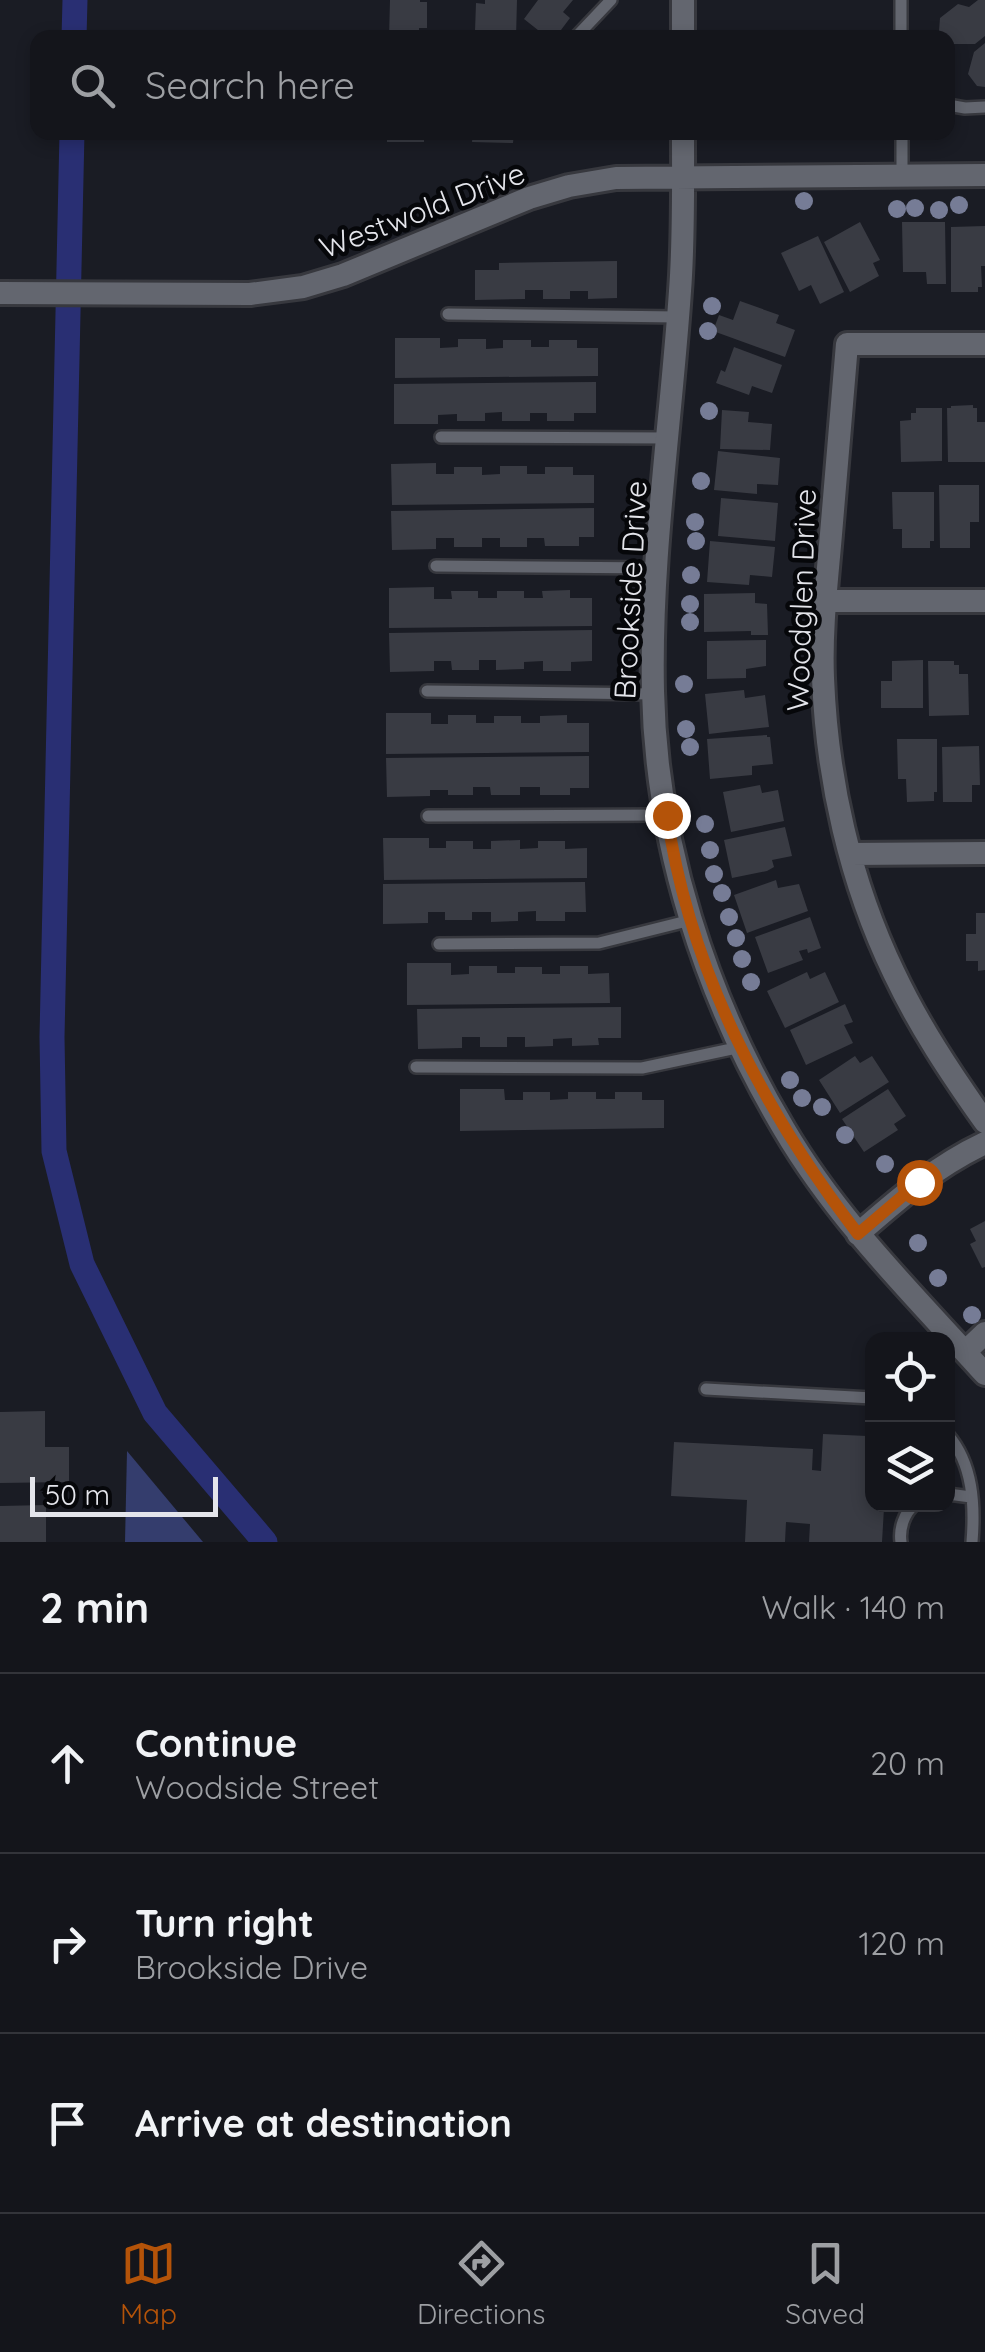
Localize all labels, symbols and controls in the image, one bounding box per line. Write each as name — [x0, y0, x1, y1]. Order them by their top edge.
search box — [30, 30, 955, 140]
icon: search — [65, 58, 120, 113]
text: Search here — [145, 61, 355, 109]
street label: Westwold Drive — [314, 153, 530, 267]
street label: Brookside Drive — [605, 480, 655, 700]
street label: Woodglen Drive — [778, 488, 824, 712]
route end — [645, 793, 691, 839]
route start — [897, 1160, 943, 1206]
map controls — [865, 1332, 955, 1512]
button: locate — [865, 1332, 955, 1422]
button: layers — [865, 1422, 955, 1512]
scale bar — [30, 1472, 218, 1516]
text: 50 m — [45, 1477, 110, 1512]
text: 2 min — [40, 1581, 149, 1634]
text: Walk · 140 m — [762, 1587, 945, 1627]
text: Continue — [135, 1719, 297, 1767]
icon: ahead — [40, 1736, 95, 1791]
text: 20 m — [870, 1743, 945, 1783]
text: Woodside Street — [135, 1767, 379, 1807]
text: Turn right — [135, 1899, 314, 1947]
icon: right — [40, 1916, 95, 1971]
text: 120 m — [858, 1923, 945, 1963]
text: Brookside Drive — [135, 1947, 368, 1987]
icon: arrive — [40, 2096, 95, 2151]
text: Arrive at destination — [135, 2099, 512, 2147]
tab: Map — [120, 2236, 177, 2331]
tab: Directions — [417, 2236, 545, 2331]
tab: Saved — [785, 2236, 865, 2331]

